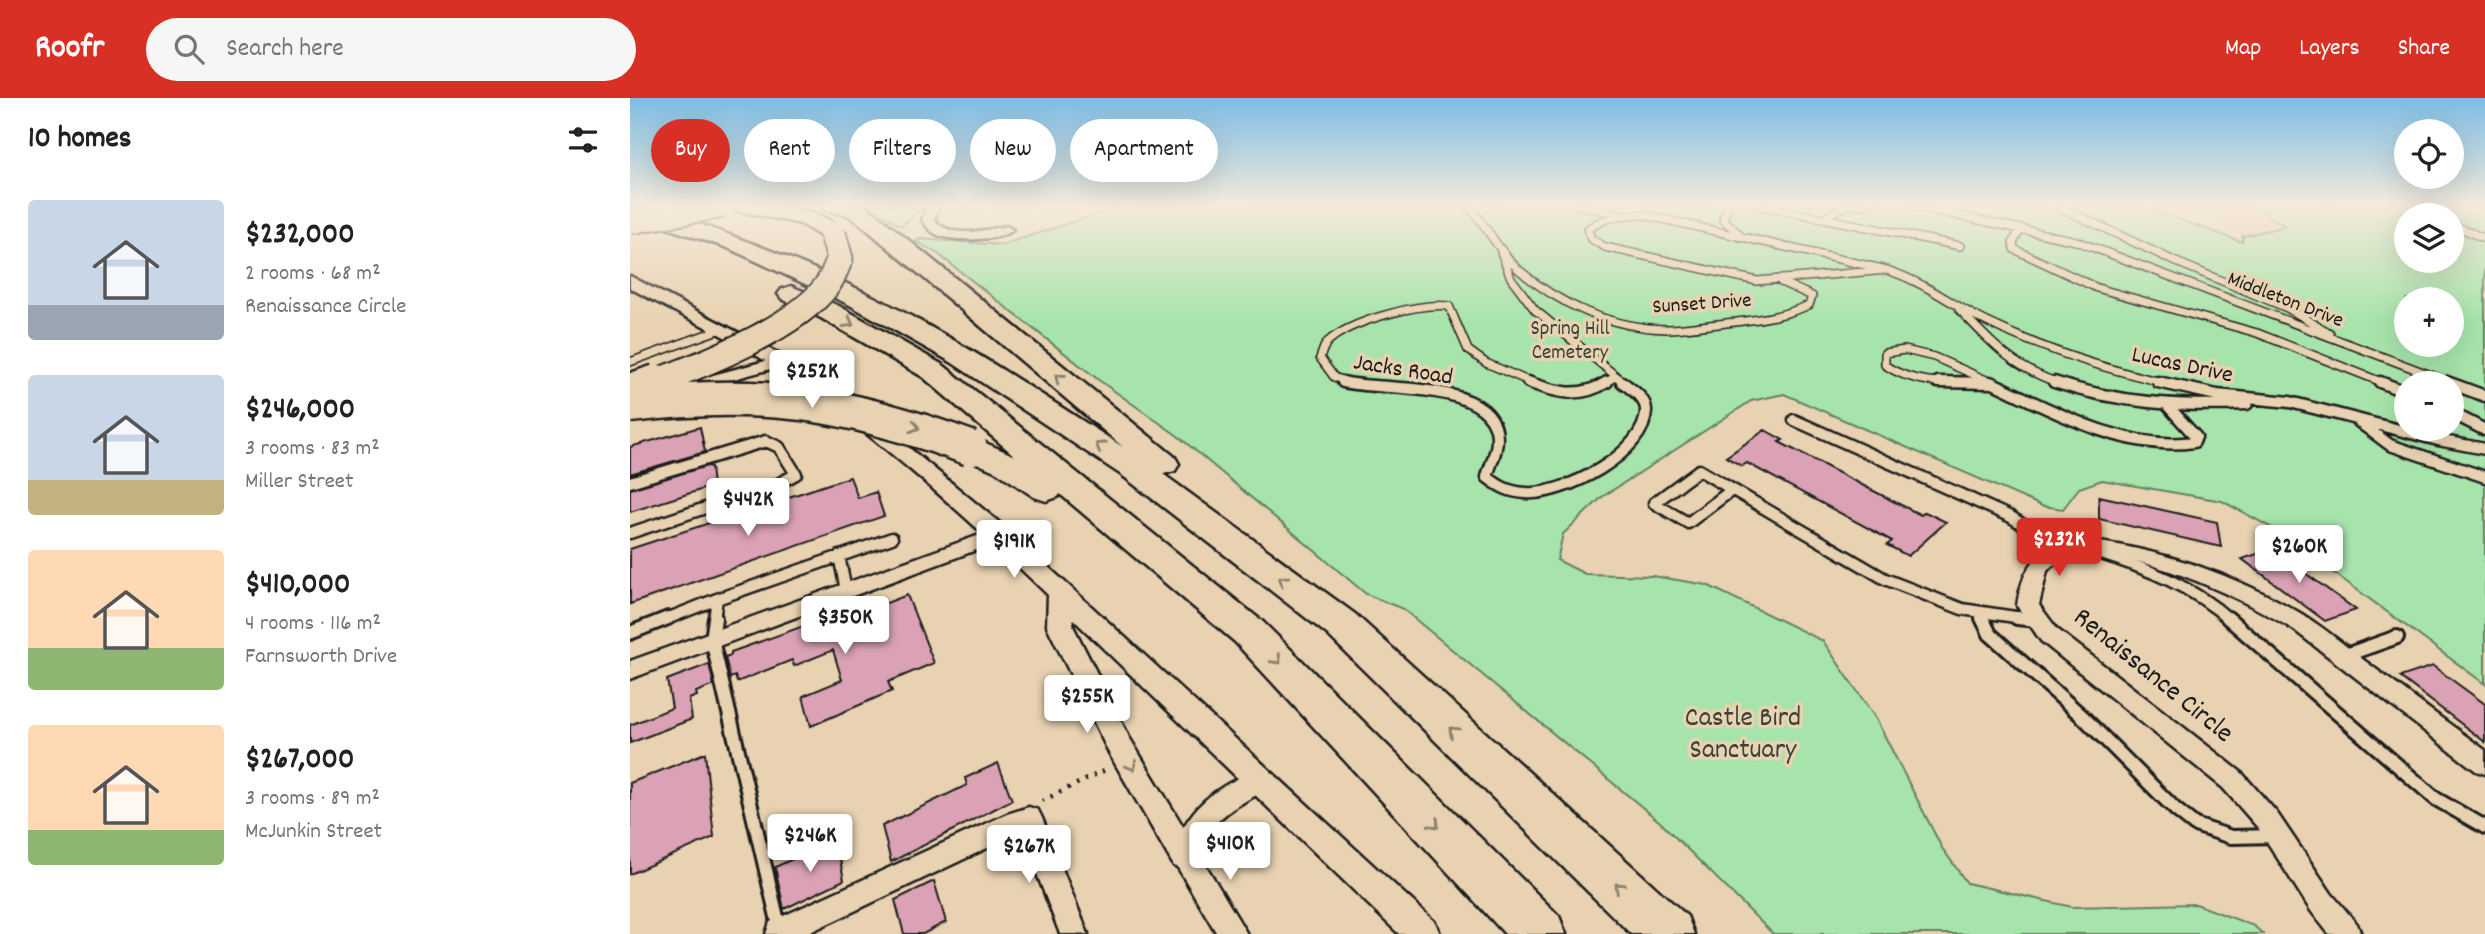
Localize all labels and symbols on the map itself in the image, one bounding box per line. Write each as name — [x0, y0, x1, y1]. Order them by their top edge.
street label: Middleton Drive — [2223, 265, 2347, 337]
street label: Sunset Drive — [1652, 287, 1752, 323]
one-way arrow — [842, 315, 854, 328]
park label: Spring Hill Cemetery — [1531, 315, 1609, 369]
street label: Lucas Drive — [2128, 339, 2236, 393]
street label: Jacks Road — [1351, 346, 1455, 396]
pin: $252K — [763, 350, 861, 410]
one-way arrow — [1054, 374, 1066, 387]
one-way arrow — [908, 419, 920, 433]
one-way arrow — [1095, 441, 1108, 454]
pin: $442K — [699, 478, 797, 538]
pin: $232K — [2010, 518, 2108, 578]
pin: $191K — [965, 520, 1063, 580]
pin: $260K — [2250, 526, 2348, 585]
one-way arrow — [1279, 576, 1291, 588]
pin: $350K — [796, 596, 894, 656]
street label: Renaissance Circle — [2063, 600, 2241, 754]
one-way arrow — [1268, 652, 1281, 665]
pin: $255K — [1038, 676, 1136, 735]
park label: Castle Bird Sanctuary — [1685, 700, 1801, 772]
one-way arrow — [1449, 726, 1462, 739]
one-way arrow — [1124, 759, 1137, 772]
pin: $246K — [761, 814, 859, 874]
one-way arrow — [1426, 816, 1439, 829]
pin: $410K — [1181, 822, 1279, 882]
pin: $267K — [980, 826, 1078, 885]
one-way arrow — [1614, 883, 1627, 895]

